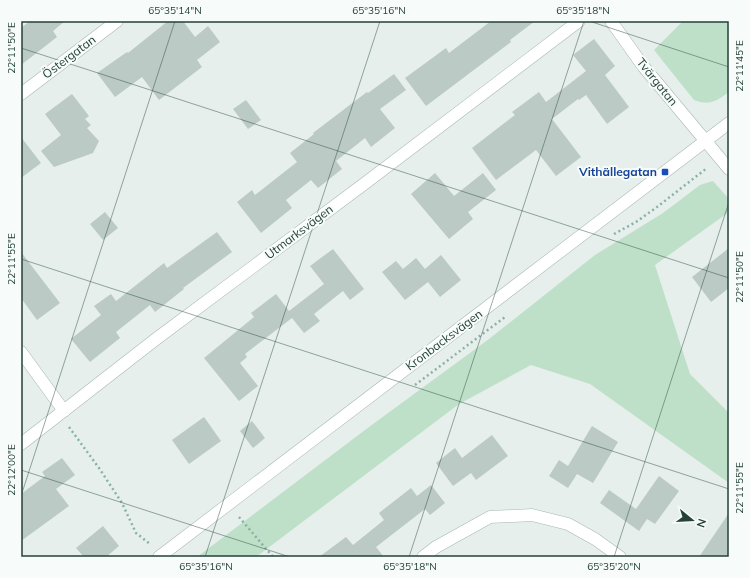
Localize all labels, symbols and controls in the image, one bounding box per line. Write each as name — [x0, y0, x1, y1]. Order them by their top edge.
text: 65°35'14"N — [148, 4, 202, 17]
text: 65°35'16"N — [352, 4, 406, 17]
text: 65°35'18"N — [556, 4, 610, 17]
text: 22°11'50"E — [5, 22, 18, 74]
street label: Östergatan — [39, 32, 98, 82]
text: 22°11'45"E — [733, 40, 746, 92]
street label: Tvärgatan — [634, 55, 681, 109]
place label: Vithällegatan — [578, 164, 657, 179]
marker: Vithällegatan — [660, 167, 670, 177]
street label: Utmarksvägen — [262, 201, 336, 262]
text: 22°11'55"E — [5, 233, 18, 285]
text: 22°11'50"E — [733, 251, 746, 303]
street label: Kronbacksvägen — [402, 306, 485, 373]
text: 22°12'00"E — [5, 444, 18, 496]
text: 22°11'55"E — [733, 462, 746, 514]
north arrow — [672, 500, 712, 540]
text: N — [694, 517, 709, 529]
text: 65°35'16"N — [179, 560, 233, 573]
text: 65°35'18"N — [383, 560, 437, 573]
text: 65°35'20"N — [587, 560, 641, 573]

